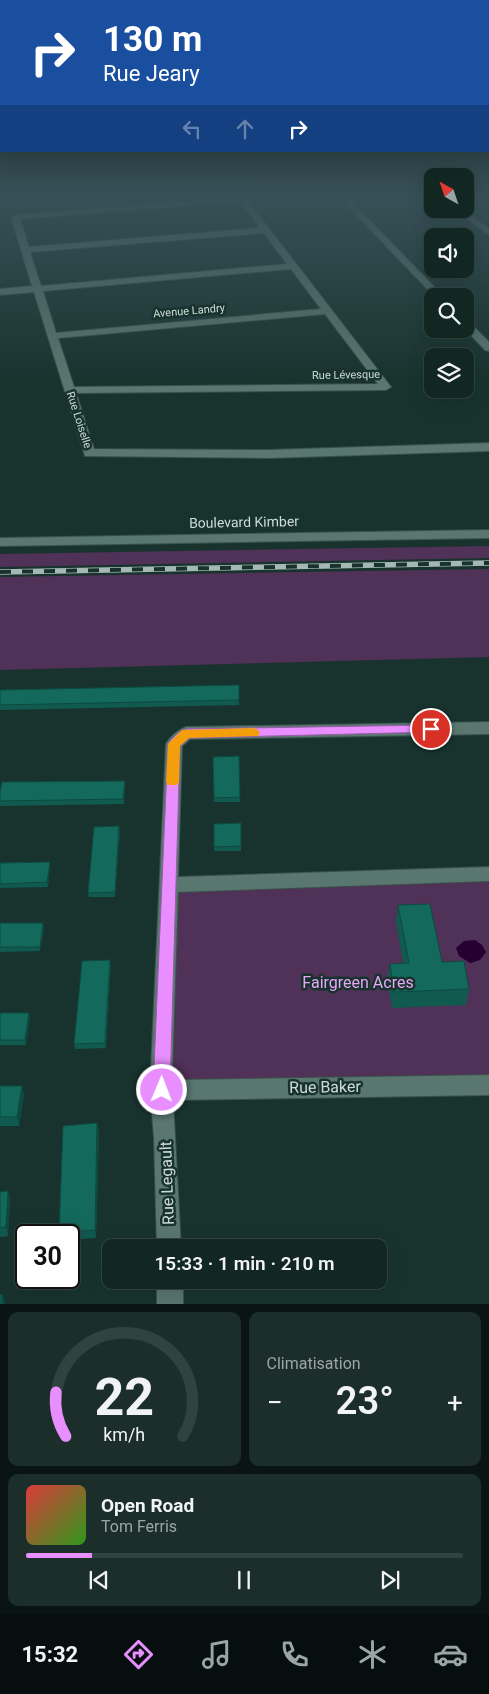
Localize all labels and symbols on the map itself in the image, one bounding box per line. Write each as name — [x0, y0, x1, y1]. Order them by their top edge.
north arrow — [424, 168, 474, 218]
street label: Avenue Landry — [153, 301, 226, 321]
street label: Rue Lévesque — [312, 368, 380, 382]
street label: Rue Loiselle — [64, 390, 94, 450]
street label: Boulevard Kimber — [189, 513, 299, 531]
pin — [410, 708, 452, 750]
park label: Fairgreen Acres — [302, 973, 414, 992]
position arrow — [135, 1063, 187, 1115]
street label: Rue Baker — [289, 1077, 362, 1097]
street label: Rue Legault — [156, 1141, 178, 1225]
speed limit sign: 30 — [15, 1224, 80, 1289]

